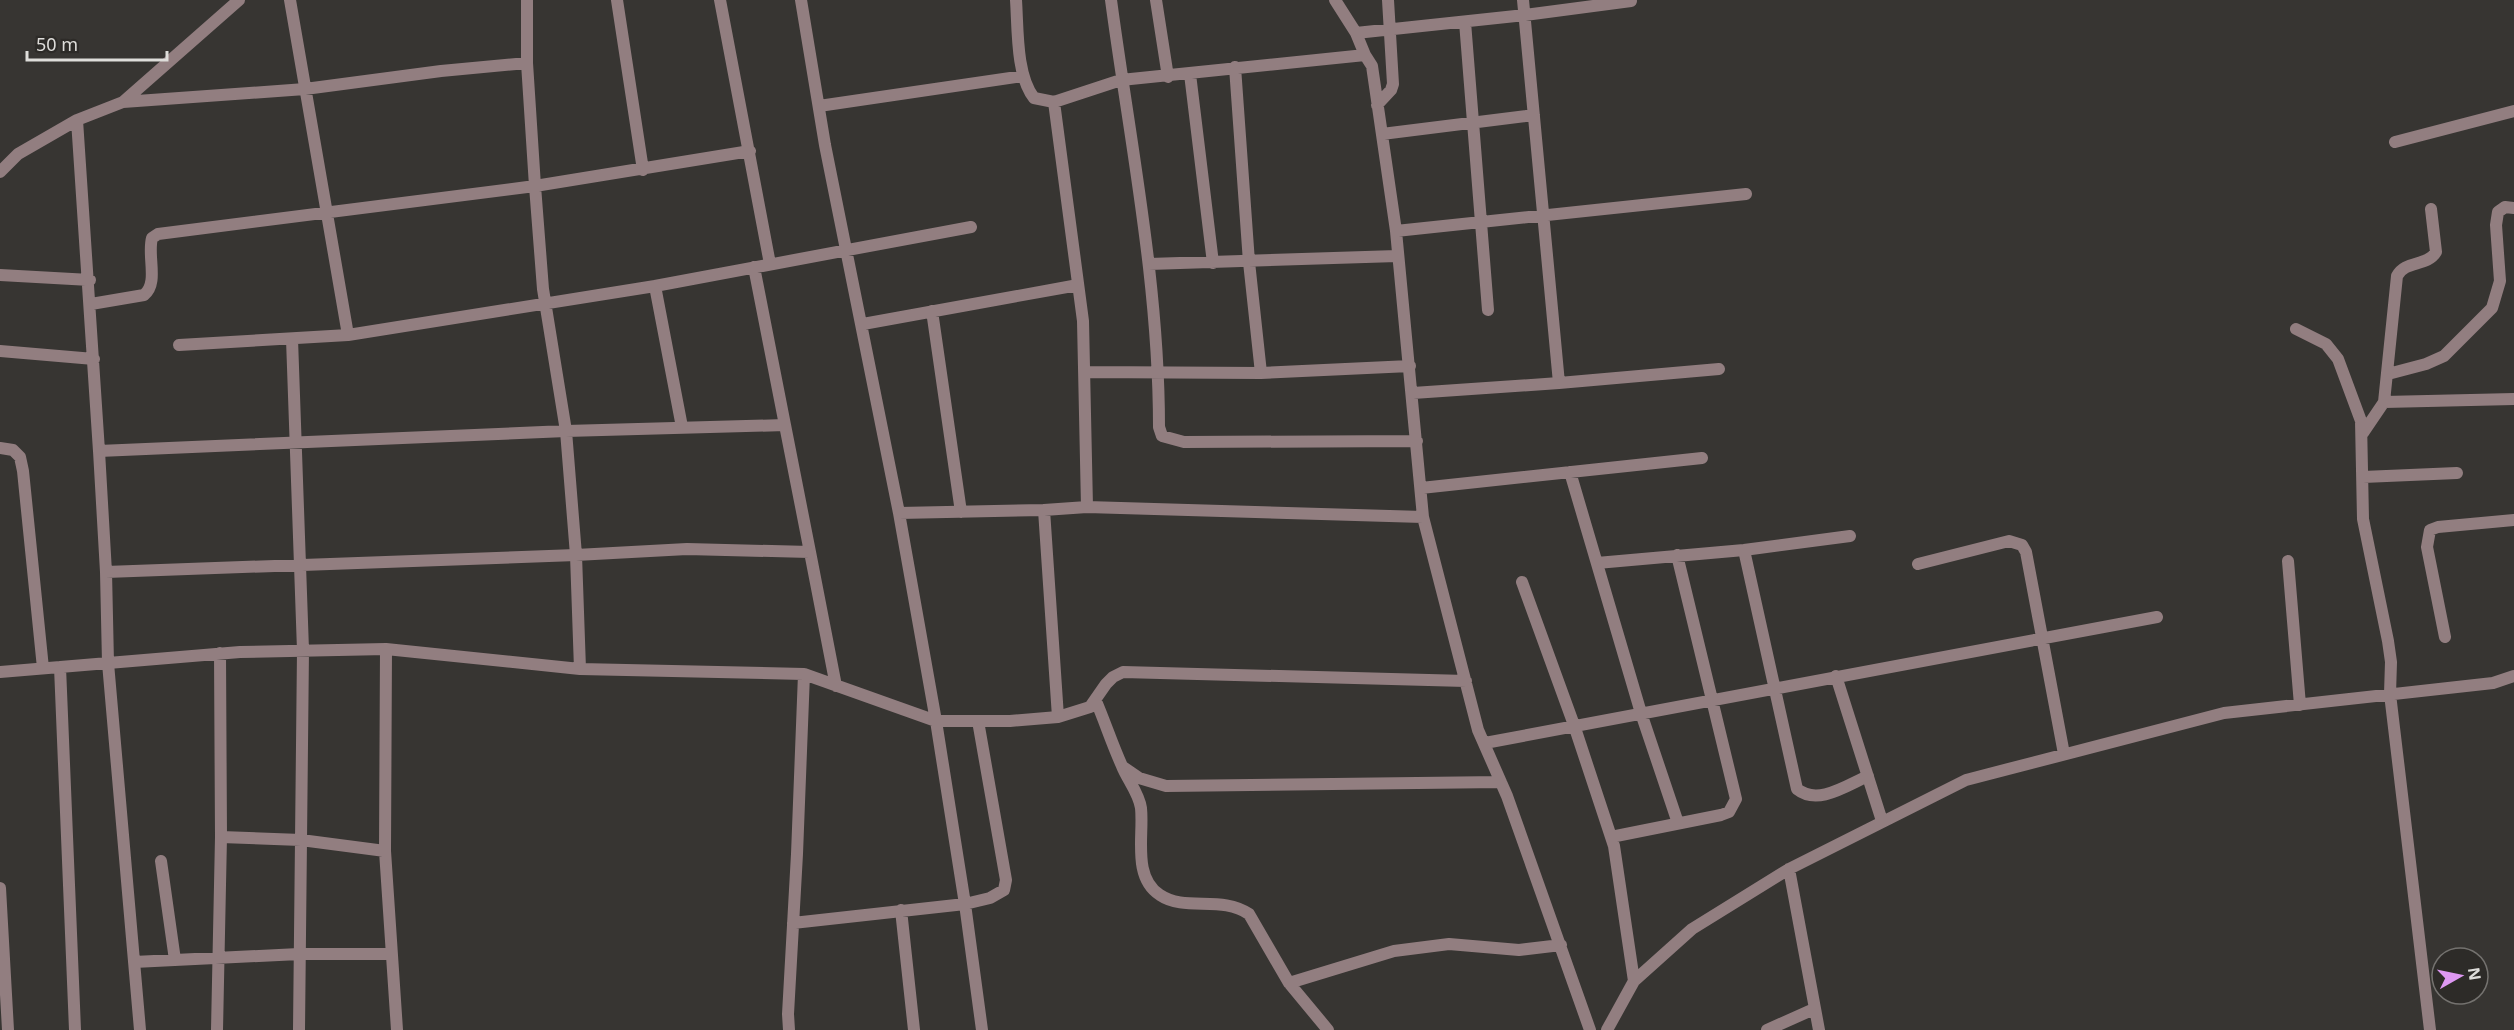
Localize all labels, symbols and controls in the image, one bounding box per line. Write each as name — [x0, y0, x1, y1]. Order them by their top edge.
scale bar — [27, 24, 166, 62]
text: 50 m — [36, 32, 78, 56]
north arrow — [2430, 946, 2490, 1006]
text: N — [2463, 966, 2487, 982]

